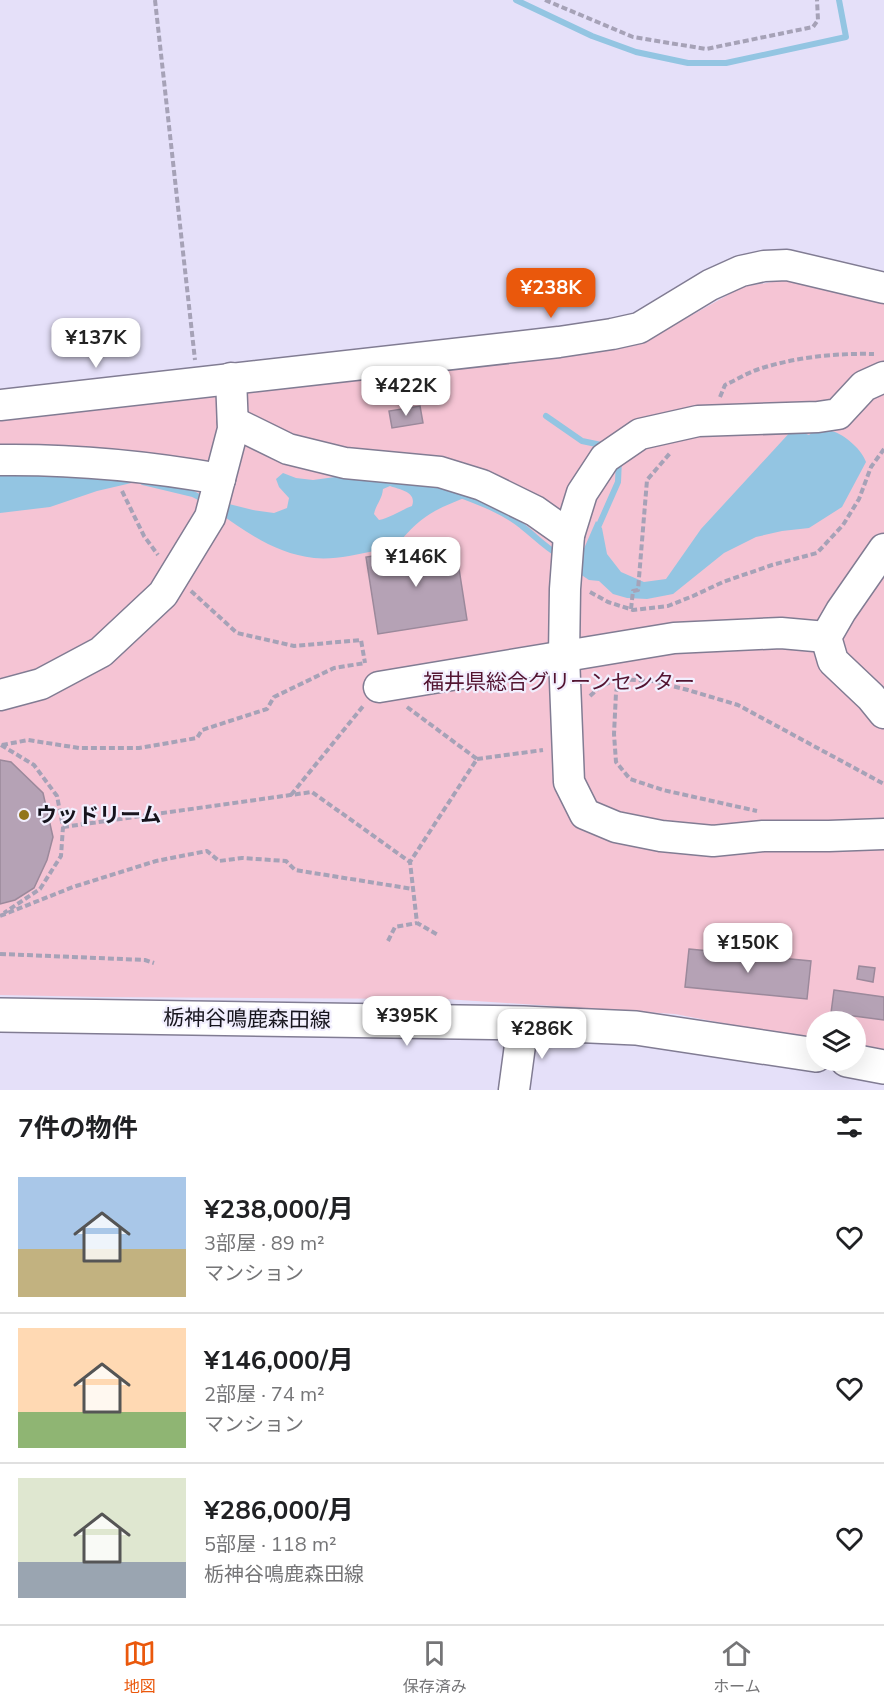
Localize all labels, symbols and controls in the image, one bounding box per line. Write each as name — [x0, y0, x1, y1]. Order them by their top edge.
pin: ¥238K — [509, 268, 593, 319]
text: ¥238K — [520, 274, 582, 301]
pin: ¥137K — [54, 318, 138, 369]
text: ¥137K — [65, 324, 127, 351]
pin: ¥422K — [364, 366, 448, 417]
text: ¥422K — [375, 372, 437, 399]
pin: ¥146K — [374, 537, 458, 588]
text: ¥146K — [385, 543, 447, 570]
park label: 福井県総合グリーンセンター — [423, 668, 695, 696]
place label: ウッドリーム — [36, 801, 161, 829]
marker: ウッドリーム — [17, 808, 31, 822]
pin: ¥150K — [706, 923, 790, 974]
text: ¥150K — [717, 929, 779, 956]
pin: ¥395K — [365, 996, 449, 1047]
text: ¥395K — [376, 1002, 438, 1029]
street label: 栃神谷鳴鹿森田線 — [163, 1004, 331, 1034]
pin: ¥286K — [500, 1009, 584, 1060]
map controls — [806, 1011, 866, 1071]
button: layers — [806, 1011, 866, 1071]
text: ¥286K — [511, 1015, 573, 1042]
icon: filters — [833, 1110, 866, 1143]
text: 7件の物件 — [18, 1111, 138, 1146]
text: ¥238,000/月 — [204, 1192, 354, 1227]
icon: home — [66, 1201, 138, 1273]
icon: heart — [833, 1221, 866, 1254]
text: 3部屋 · 89 m² — [204, 1230, 325, 1257]
text: マンション — [204, 1260, 304, 1287]
text: ¥146,000/月 — [204, 1343, 354, 1378]
icon: home — [66, 1352, 138, 1424]
icon: heart — [833, 1372, 866, 1405]
text: 2部屋 · 74 m² — [204, 1381, 325, 1408]
text: マンション — [204, 1411, 304, 1438]
text: ¥286,000/月 — [204, 1493, 354, 1528]
icon: home — [66, 1502, 138, 1574]
icon: heart — [833, 1522, 866, 1555]
text: 5部屋 · 118 m² — [204, 1531, 337, 1558]
text: 栃神谷鳴鹿森田線 — [204, 1561, 364, 1588]
tab: 地図 — [123, 1637, 156, 1698]
tab: 保存済み — [403, 1637, 467, 1698]
tab: ホーム — [713, 1637, 761, 1698]

